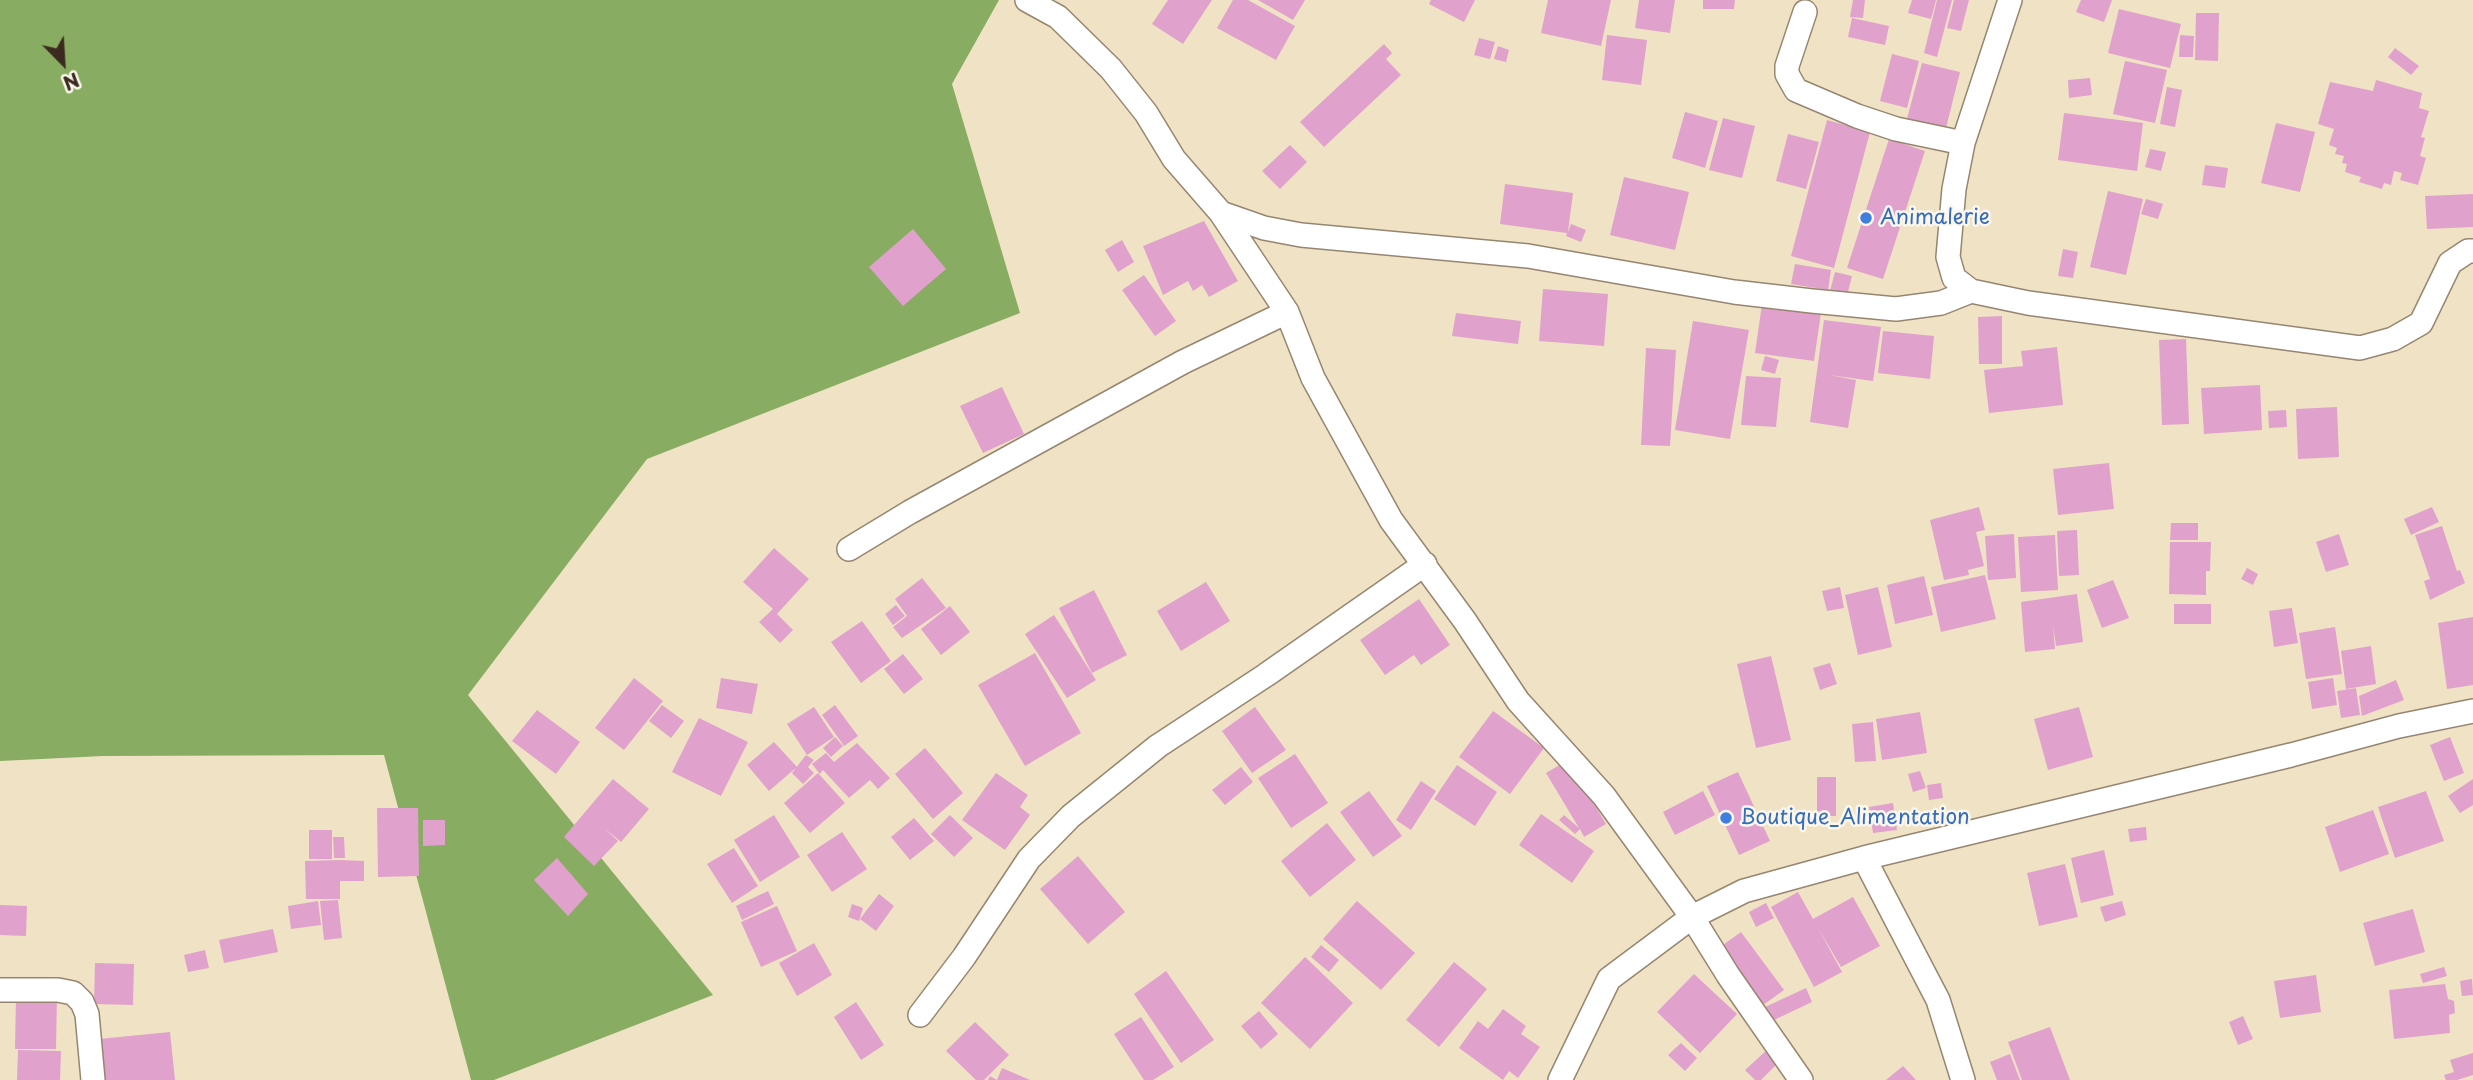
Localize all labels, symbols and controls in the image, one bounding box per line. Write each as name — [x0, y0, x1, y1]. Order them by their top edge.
north arrow — [28, 28, 98, 98]
text: N — [59, 66, 84, 98]
place label: Animalerie — [1880, 205, 1990, 231]
marker: Animalerie — [1858, 210, 1874, 226]
place label: Boutique_Alimentation — [1740, 805, 1970, 831]
marker: Boutique_Alimentation — [1718, 810, 1734, 826]

